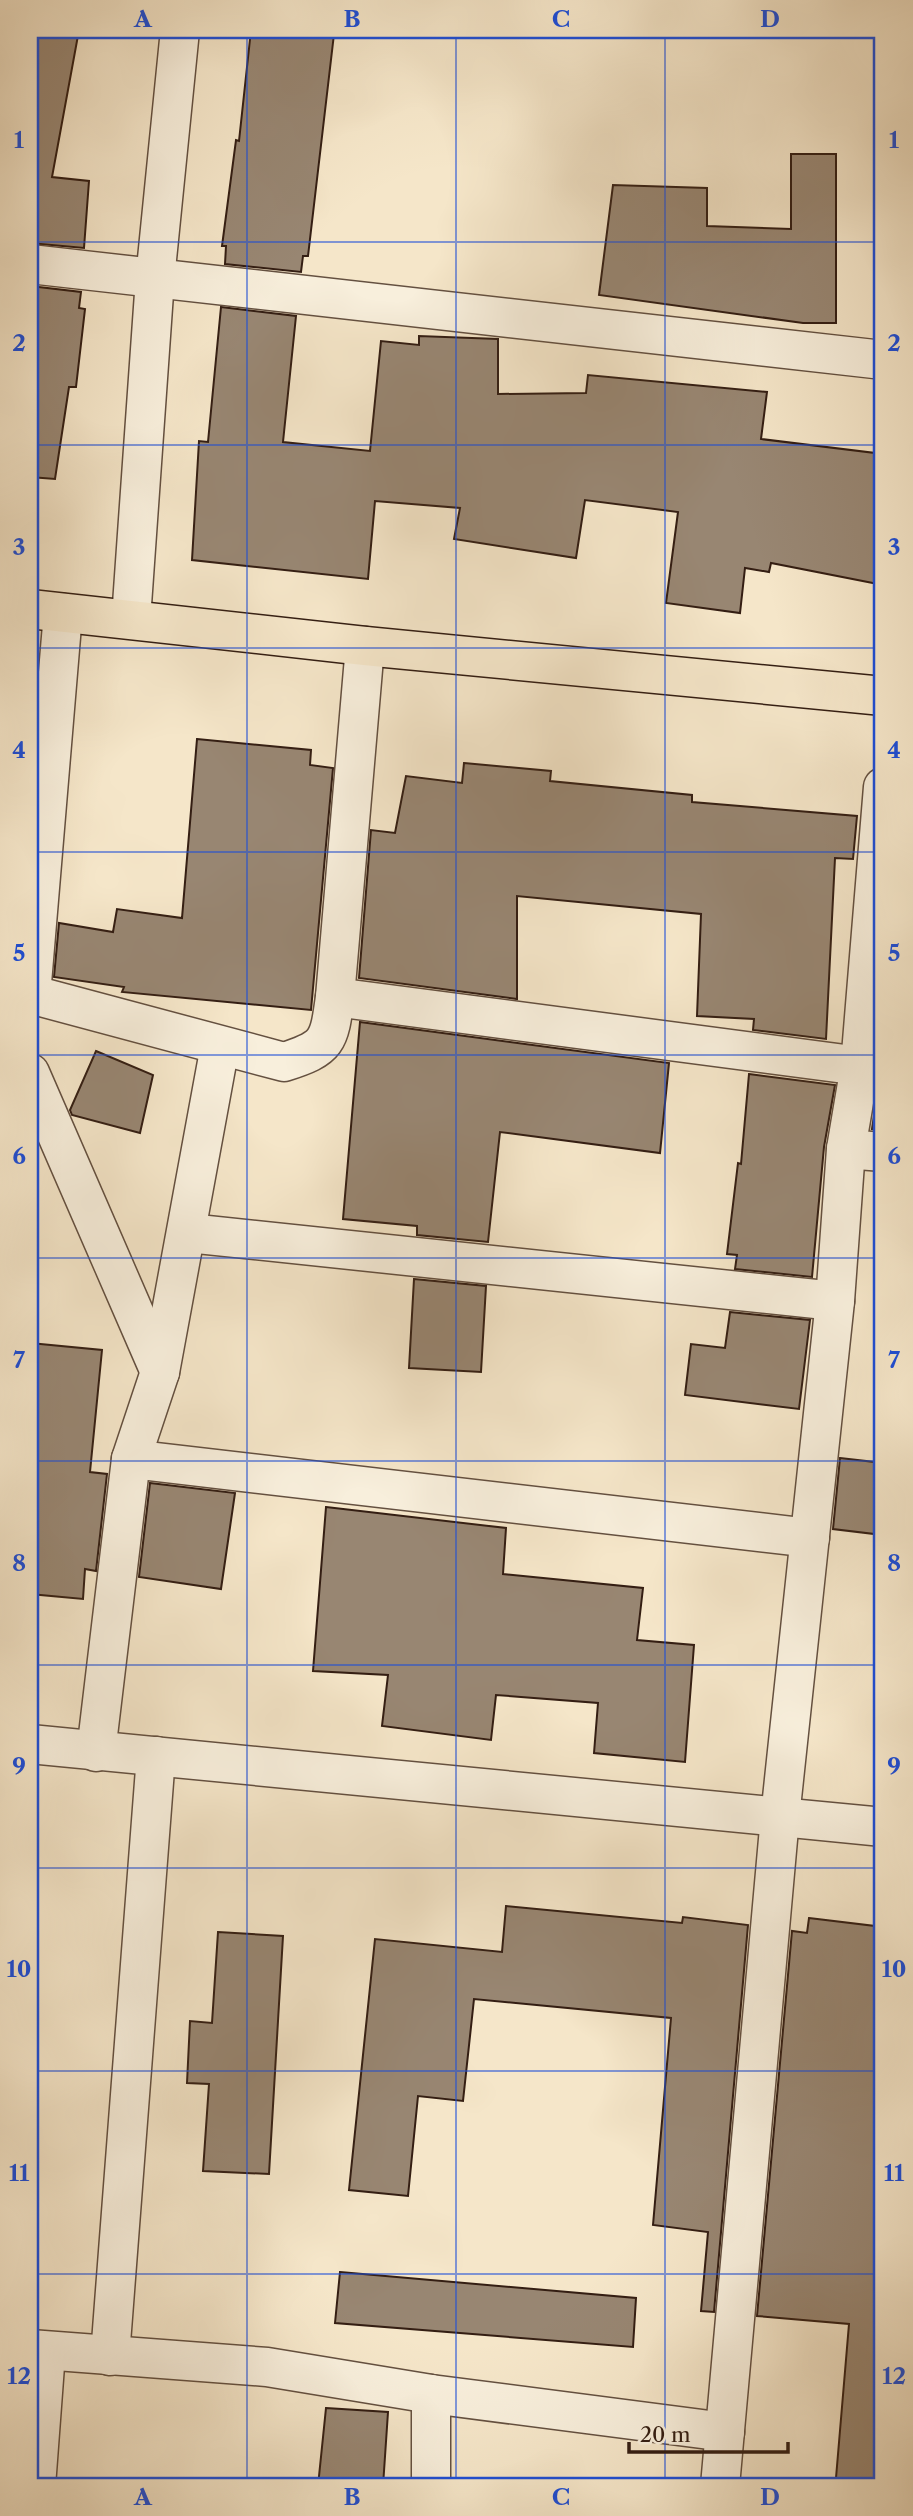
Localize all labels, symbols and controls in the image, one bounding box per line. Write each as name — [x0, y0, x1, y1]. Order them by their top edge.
text: A — [133, 5, 153, 33]
text: B — [343, 5, 361, 33]
text: C — [552, 5, 570, 33]
text: D — [760, 5, 780, 33]
text: 1 — [14, 126, 25, 154]
text: 1 — [889, 126, 900, 154]
text: 2 — [12, 329, 26, 357]
text: 2 — [887, 329, 901, 357]
text: 3 — [13, 533, 26, 561]
text: 3 — [888, 533, 901, 561]
text: 4 — [12, 736, 26, 764]
text: 4 — [887, 736, 901, 764]
text: 5 — [13, 939, 25, 967]
text: 5 — [888, 939, 900, 967]
text: 6 — [12, 1142, 26, 1170]
text: 6 — [887, 1142, 901, 1170]
text: 7 — [13, 1346, 25, 1374]
text: 7 — [888, 1346, 900, 1374]
text: 8 — [12, 1549, 26, 1577]
text: 8 — [887, 1549, 901, 1577]
text: 9 — [12, 1752, 26, 1780]
text: 9 — [887, 1752, 901, 1780]
text: 10 — [7, 1955, 31, 1983]
text: 10 — [882, 1955, 906, 1983]
text: 11 — [9, 2159, 30, 2187]
text: 11 — [884, 2159, 905, 2187]
text: 12 — [7, 2362, 31, 2390]
text: 12 — [882, 2362, 906, 2390]
scale bar — [629, 2411, 789, 2455]
text: 20 m — [640, 2422, 691, 2447]
text: A — [133, 2483, 153, 2511]
text: B — [343, 2483, 361, 2511]
text: C — [552, 2483, 570, 2511]
text: D — [760, 2483, 780, 2511]

